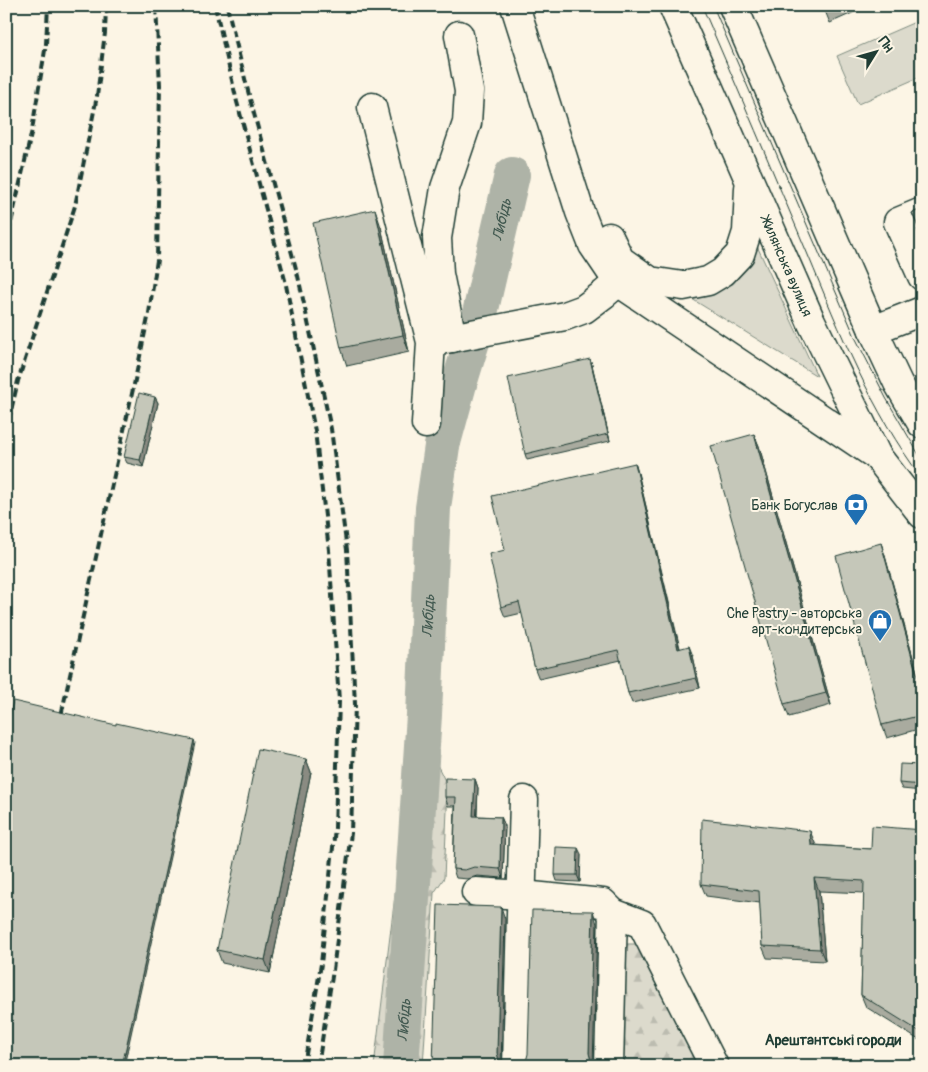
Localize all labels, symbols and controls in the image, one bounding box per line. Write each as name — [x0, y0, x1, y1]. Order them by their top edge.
north arrow — [850, 28, 900, 78]
text: Пн — [875, 33, 897, 56]
water label: Либідь — [488, 196, 516, 242]
street label: Жилянська вулиця — [757, 211, 816, 319]
bank icon: Банк Богуслав — [843, 492, 869, 526]
place label: Банк Богуслав — [751, 497, 838, 514]
water label: Либідь — [418, 594, 439, 638]
place label: Che Pastry - авторська арт-кондитерська — [726, 605, 862, 638]
shop icon: Che Pastry - авторська арт-кондитерська — [867, 608, 893, 642]
water label: Либідь — [393, 998, 415, 1042]
district label: Арештантські городи — [765, 1031, 902, 1050]

